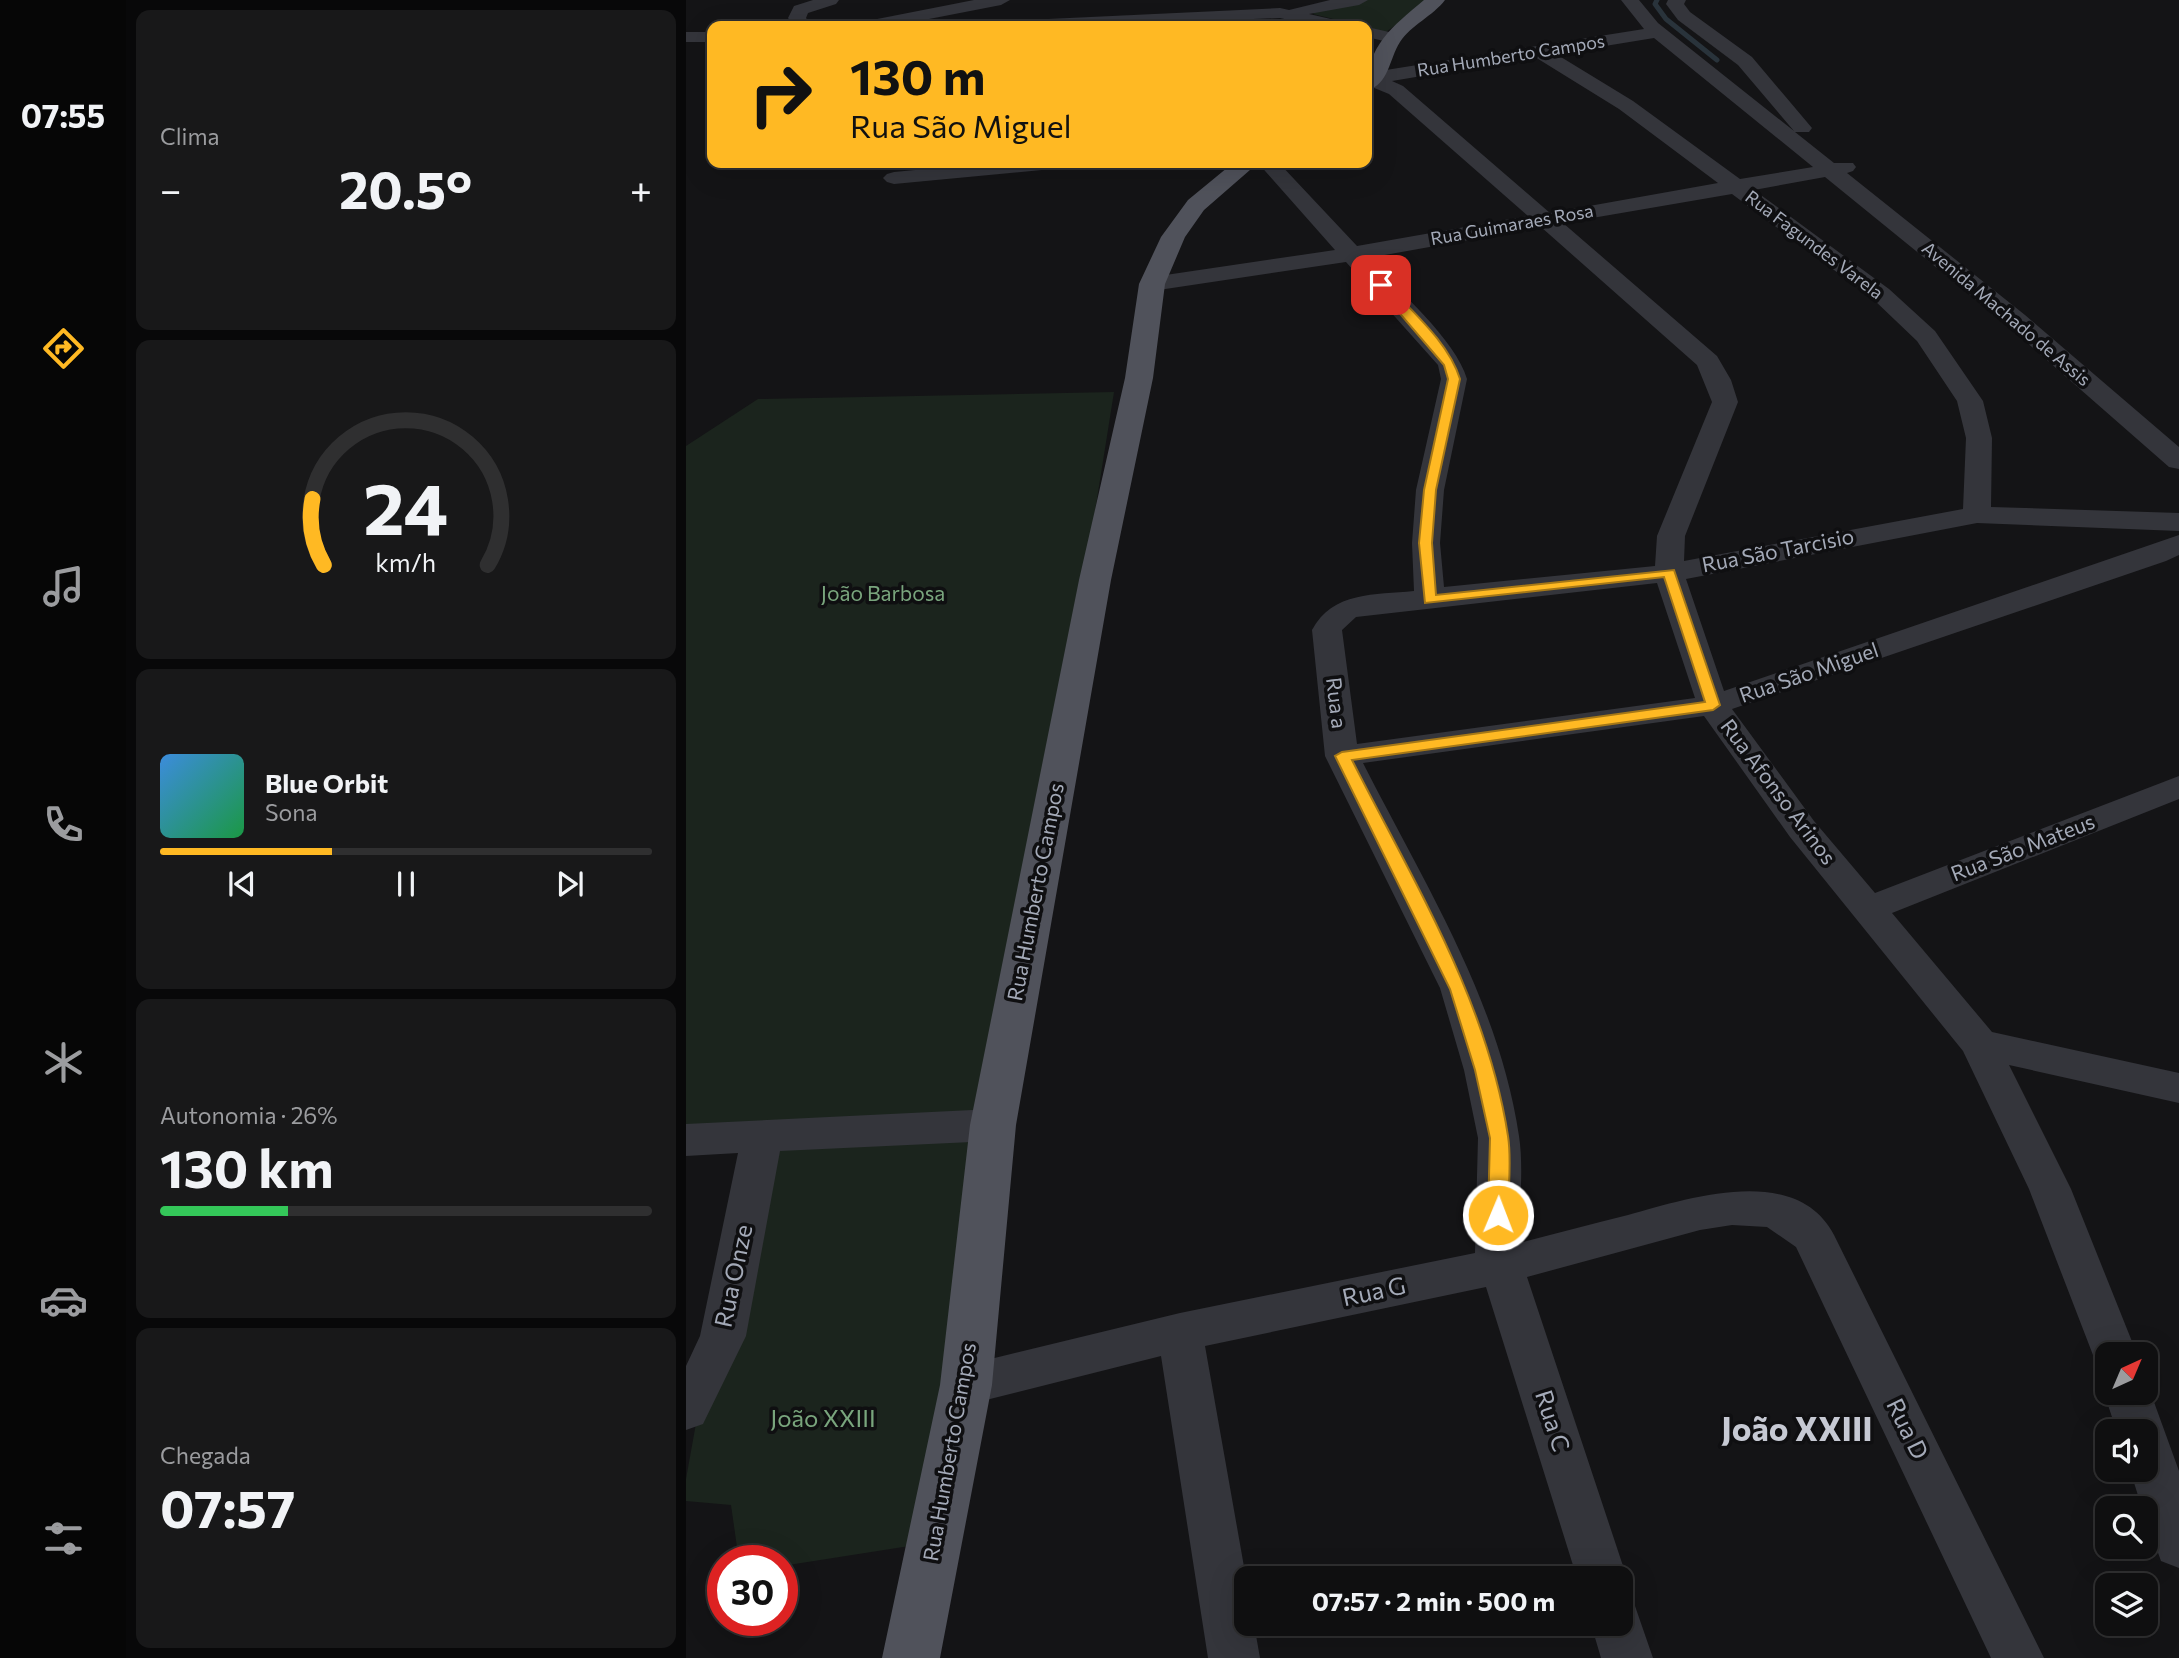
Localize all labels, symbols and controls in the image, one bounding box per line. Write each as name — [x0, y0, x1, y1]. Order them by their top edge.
street label: Rua Humberto Campos — [1415, 29, 1606, 81]
text: 130 m — [850, 45, 985, 105]
icon: right — [735, 49, 826, 140]
text: 07:55 — [21, 95, 105, 135]
text: Rua São Miguel — [850, 105, 1072, 145]
text: Clima — [160, 122, 220, 150]
text: 20.5° — [339, 156, 472, 220]
text: − — [160, 165, 182, 212]
text: + — [630, 165, 652, 212]
street label: Rua Fagundes Varela — [1741, 185, 1888, 303]
street label: Rua Guimaraes Rosa — [1429, 199, 1595, 249]
street label: Avenida Machado de Assis — [1918, 236, 2095, 390]
pin — [1351, 255, 1411, 315]
icon: arrive — [1362, 266, 1400, 304]
icon: directions — [39, 324, 88, 373]
text: 24 — [363, 462, 449, 551]
street label: Rua São Tarcisio — [1700, 523, 1856, 577]
text: km/h — [376, 547, 436, 577]
icon: music — [39, 562, 88, 611]
park label: João Barbosa — [821, 580, 945, 605]
street label: Rua São Miguel — [1736, 636, 1881, 707]
street label: Rua a — [1322, 676, 1353, 730]
street label: Rua Afonso Arinos — [1716, 714, 1842, 869]
text: Blue Orbit — [265, 767, 388, 798]
street label: Rua Humberto Campos — [1001, 781, 1068, 1003]
text: Sona — [265, 798, 317, 826]
icon: phone — [39, 800, 88, 849]
street label: Rua São Mateus — [1947, 808, 2098, 886]
icon: previous — [223, 865, 261, 903]
icon: pause — [387, 865, 425, 903]
icon: next — [551, 865, 589, 903]
icon: climate — [39, 1038, 88, 1087]
text: Autonomia · 26% — [160, 1101, 338, 1129]
text: 130 km — [160, 1135, 334, 1199]
position arrow — [1461, 1178, 1535, 1252]
street label: Rua Onze — [707, 1222, 758, 1330]
street label: Rua G — [1339, 1270, 1408, 1311]
icon: car — [39, 1276, 88, 1325]
street label: Rua Humberto Campos — [917, 1341, 980, 1563]
north arrow — [2095, 1342, 2158, 1405]
map controls — [2095, 1342, 2158, 1636]
street label: Rua C — [1530, 1386, 1577, 1455]
street label: Rua D — [1881, 1393, 1935, 1464]
park label: João XXIII — [770, 1403, 876, 1432]
district label: João XXIII — [1721, 1407, 1873, 1448]
button: sound — [2095, 1419, 2158, 1482]
text: Chegada — [160, 1441, 251, 1469]
text: 07:57 — [160, 1475, 295, 1539]
button: search — [2095, 1496, 2158, 1559]
icon: filters — [39, 1514, 88, 1563]
speed limit sign: 30 — [707, 1545, 798, 1636]
button: layers — [2095, 1573, 2158, 1636]
text: 07:57 · 2 min · 500 m — [1312, 1585, 1555, 1616]

